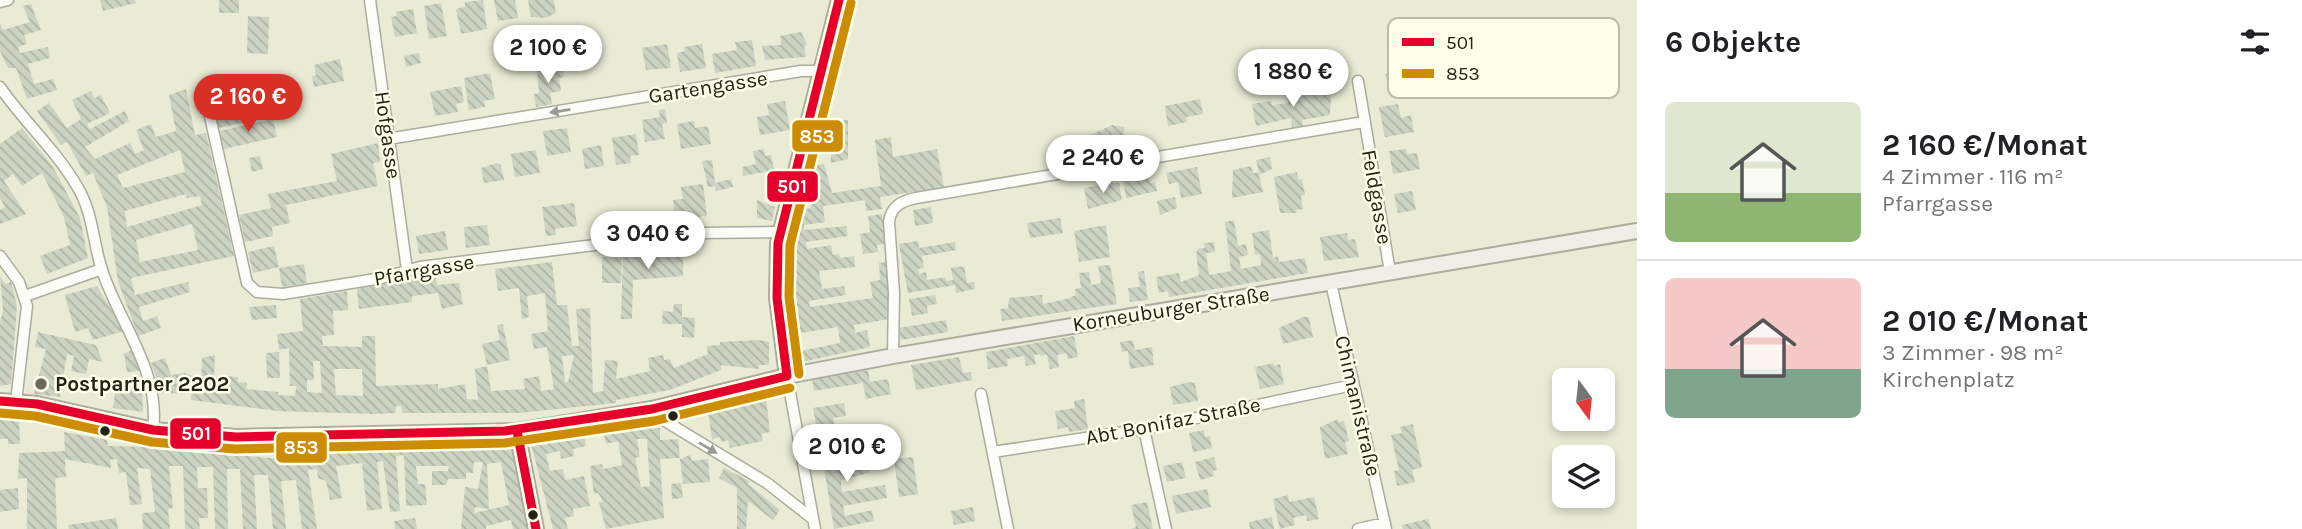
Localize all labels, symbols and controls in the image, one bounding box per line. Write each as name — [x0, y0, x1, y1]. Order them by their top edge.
legend — [1388, 18, 1619, 98]
icon: filters — [2236, 23, 2274, 61]
text: 6 Objekte — [1665, 24, 1801, 60]
pin: 2 100 € — [483, 25, 613, 85]
text: 501 — [1446, 32, 1474, 54]
text: 2 100 € — [509, 34, 587, 61]
pin: 1 880 € — [1228, 50, 1358, 109]
text: 1 880 € — [1254, 58, 1332, 85]
text: 853 — [1446, 63, 1480, 85]
street label: Gartengasse — [647, 66, 769, 108]
pin: 2 160 € — [183, 74, 313, 134]
text: 2 160 € — [210, 83, 286, 110]
street label: Hofgasse — [370, 90, 406, 180]
one-way arrow — [549, 106, 571, 117]
line badge: 853 — [791, 119, 844, 153]
text: 853 — [799, 126, 835, 148]
text: 2 160 €/Monat — [1882, 127, 2088, 163]
icon: home — [1721, 130, 1805, 214]
pin: 2 240 € — [1038, 136, 1168, 195]
text: 2 240 € — [1062, 144, 1144, 171]
street label: Feldgasse — [1357, 148, 1397, 246]
text: 4 Zimmer · 116 m² — [1882, 163, 2064, 190]
line badge: 501 — [766, 170, 819, 203]
text: 501 — [777, 176, 807, 198]
text: Pfarrgasse — [1882, 190, 1993, 217]
pin: 3 040 € — [583, 212, 713, 271]
text: 3 040 € — [606, 220, 690, 247]
street label: Pfarrgasse — [372, 249, 476, 291]
street label: Korneuburger Straße — [1071, 282, 1271, 336]
text: 2 010 €/Monat — [1882, 303, 2088, 339]
icon: home — [1721, 306, 1805, 390]
street label: Chimanistraße — [1330, 333, 1386, 479]
text: 3 Zimmer · 98 m² — [1882, 339, 2063, 366]
text: Kirchenplatz — [1882, 366, 2015, 393]
north arrow — [1552, 368, 1615, 430]
map controls — [1552, 368, 1615, 508]
place label: Postpartner 2202 — [55, 372, 229, 396]
marker: Postpartner 2202 — [33, 376, 49, 392]
street label: Abt Bonifaz Straße — [1083, 392, 1263, 450]
unlabelled marker — [666, 409, 680, 423]
line badge: 501 — [169, 417, 222, 450]
text: 501 — [181, 423, 211, 445]
unlabelled marker — [98, 424, 112, 438]
pin: 2 010 € — [782, 424, 912, 484]
line badge: 853 — [275, 431, 328, 464]
text: 2 010 € — [808, 433, 886, 460]
text: 853 — [283, 437, 319, 459]
one-way arrow — [698, 441, 717, 454]
button: layers — [1552, 445, 1615, 508]
unlabelled marker — [526, 508, 540, 522]

